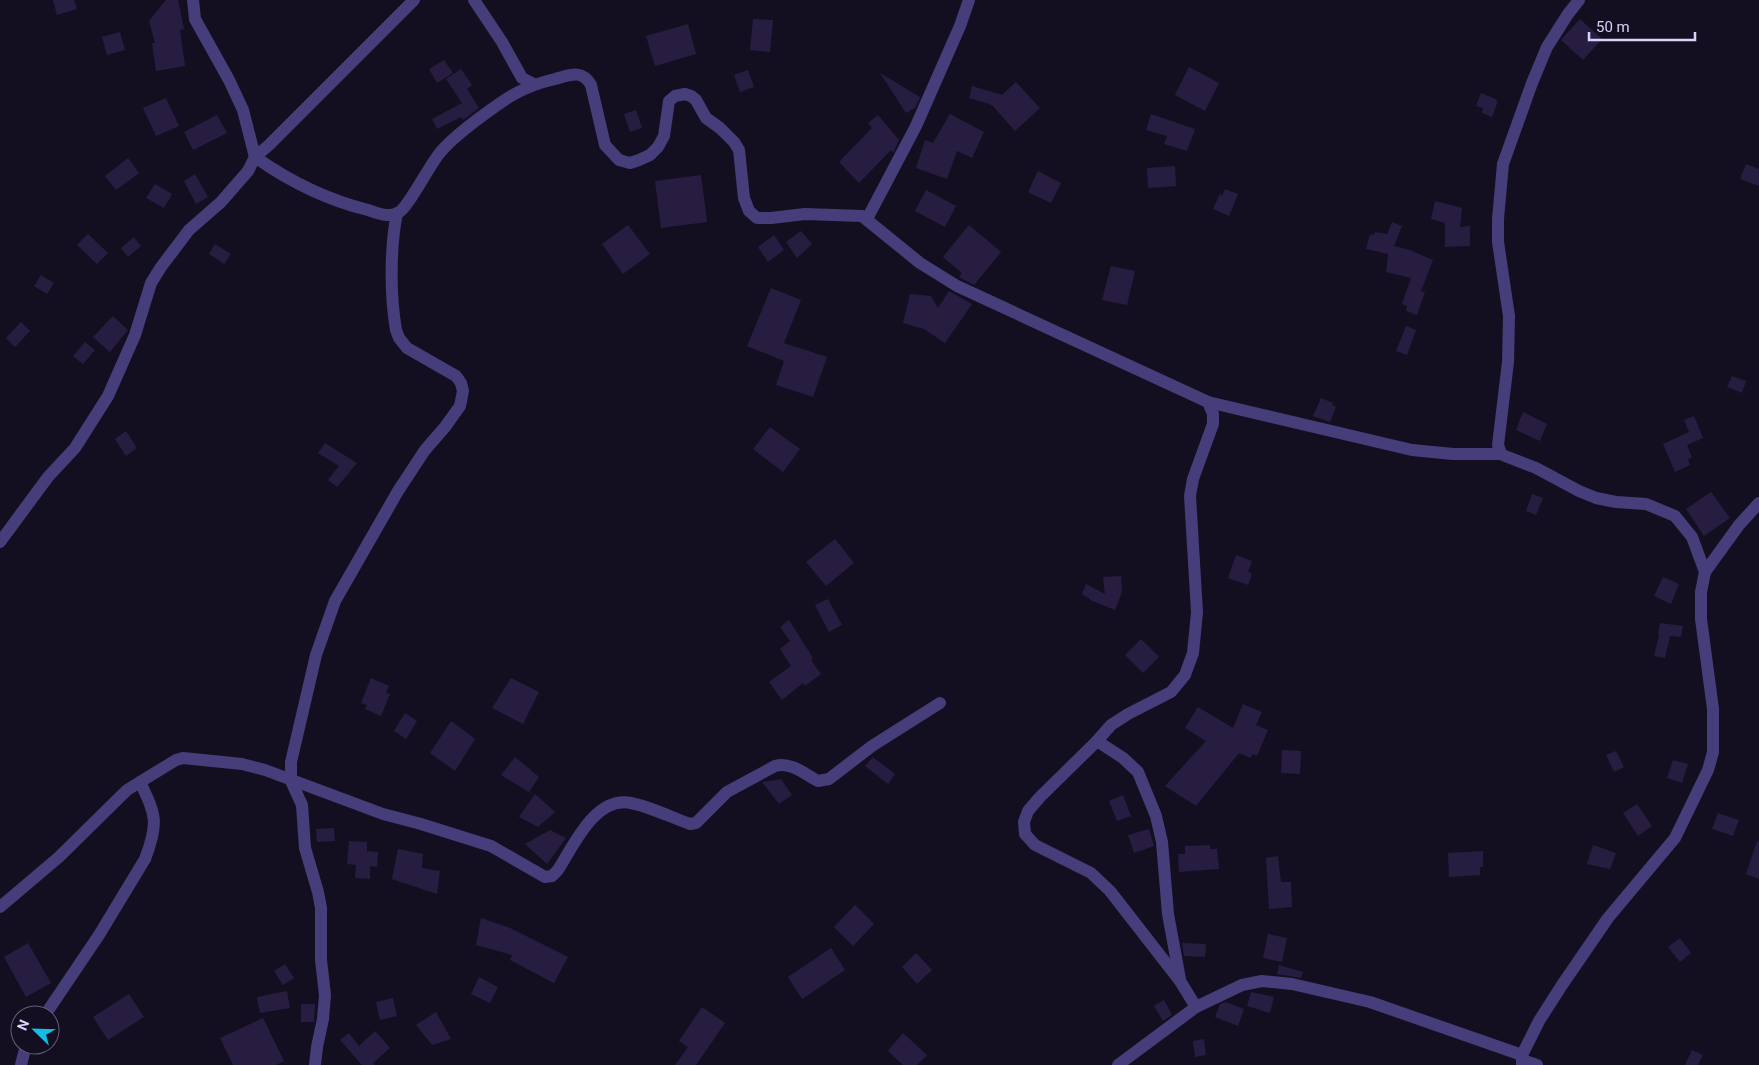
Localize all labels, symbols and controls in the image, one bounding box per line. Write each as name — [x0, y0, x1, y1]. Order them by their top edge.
scale bar — [1589, 10, 1695, 42]
text: 50 m — [1596, 18, 1630, 36]
north arrow — [10, 1005, 60, 1055]
text: N — [14, 1017, 32, 1033]

